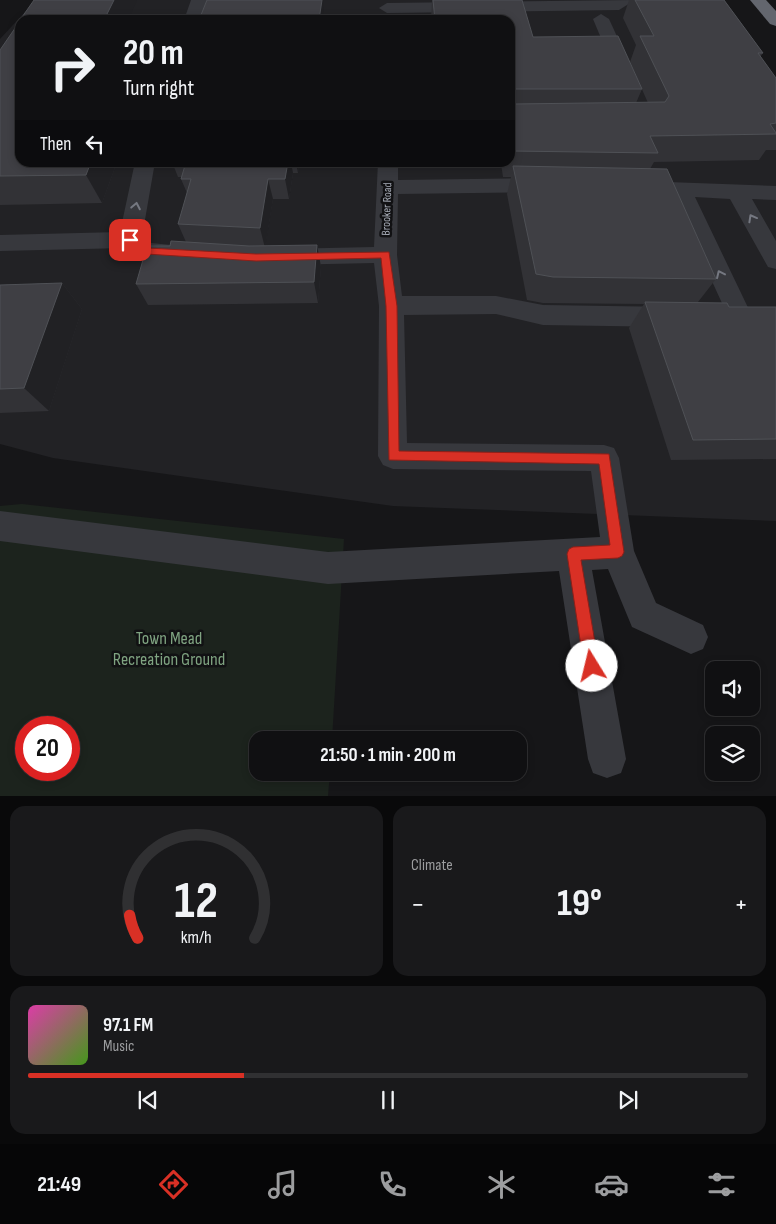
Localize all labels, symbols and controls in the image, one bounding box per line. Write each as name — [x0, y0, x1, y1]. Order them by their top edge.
text: 20 m — [123, 32, 184, 75]
icon: right — [40, 35, 105, 100]
text: Turn right — [123, 75, 194, 102]
icon: left — [81, 130, 109, 158]
text: Then — [40, 133, 71, 156]
street label: Brooker Road — [379, 182, 395, 236]
one-way arrow — [130, 202, 141, 211]
one-way arrow — [748, 214, 758, 223]
pin — [109, 219, 151, 261]
icon: arrive — [116, 226, 144, 254]
one-way arrow — [716, 270, 727, 279]
park label: Town Mead Recreation Ground — [113, 628, 225, 670]
position arrow — [565, 639, 617, 691]
map controls — [705, 661, 760, 781]
button: sound — [705, 661, 760, 716]
speed limit sign: 20 — [15, 716, 80, 781]
button: layers — [705, 726, 760, 781]
text: 21:50 · 1 min · 200 m — [320, 744, 456, 767]
text: Climate — [411, 856, 453, 875]
text: 12 — [175, 870, 218, 933]
text: 19° — [557, 881, 602, 926]
text: − — [411, 888, 425, 921]
text: + — [734, 888, 748, 921]
text: km/h — [181, 927, 212, 948]
text: 97.1 FM — [103, 1014, 153, 1037]
text: Music — [103, 1037, 134, 1056]
icon: previous — [134, 1086, 162, 1114]
icon: pause — [374, 1086, 402, 1114]
icon: next — [614, 1086, 642, 1114]
icon: directions — [156, 1167, 191, 1202]
icon: music — [265, 1167, 300, 1202]
icon: phone — [375, 1167, 410, 1202]
icon: climate — [484, 1167, 519, 1202]
icon: car — [594, 1167, 629, 1202]
icon: filters — [704, 1167, 739, 1202]
text: 21:49 — [37, 1171, 81, 1198]

